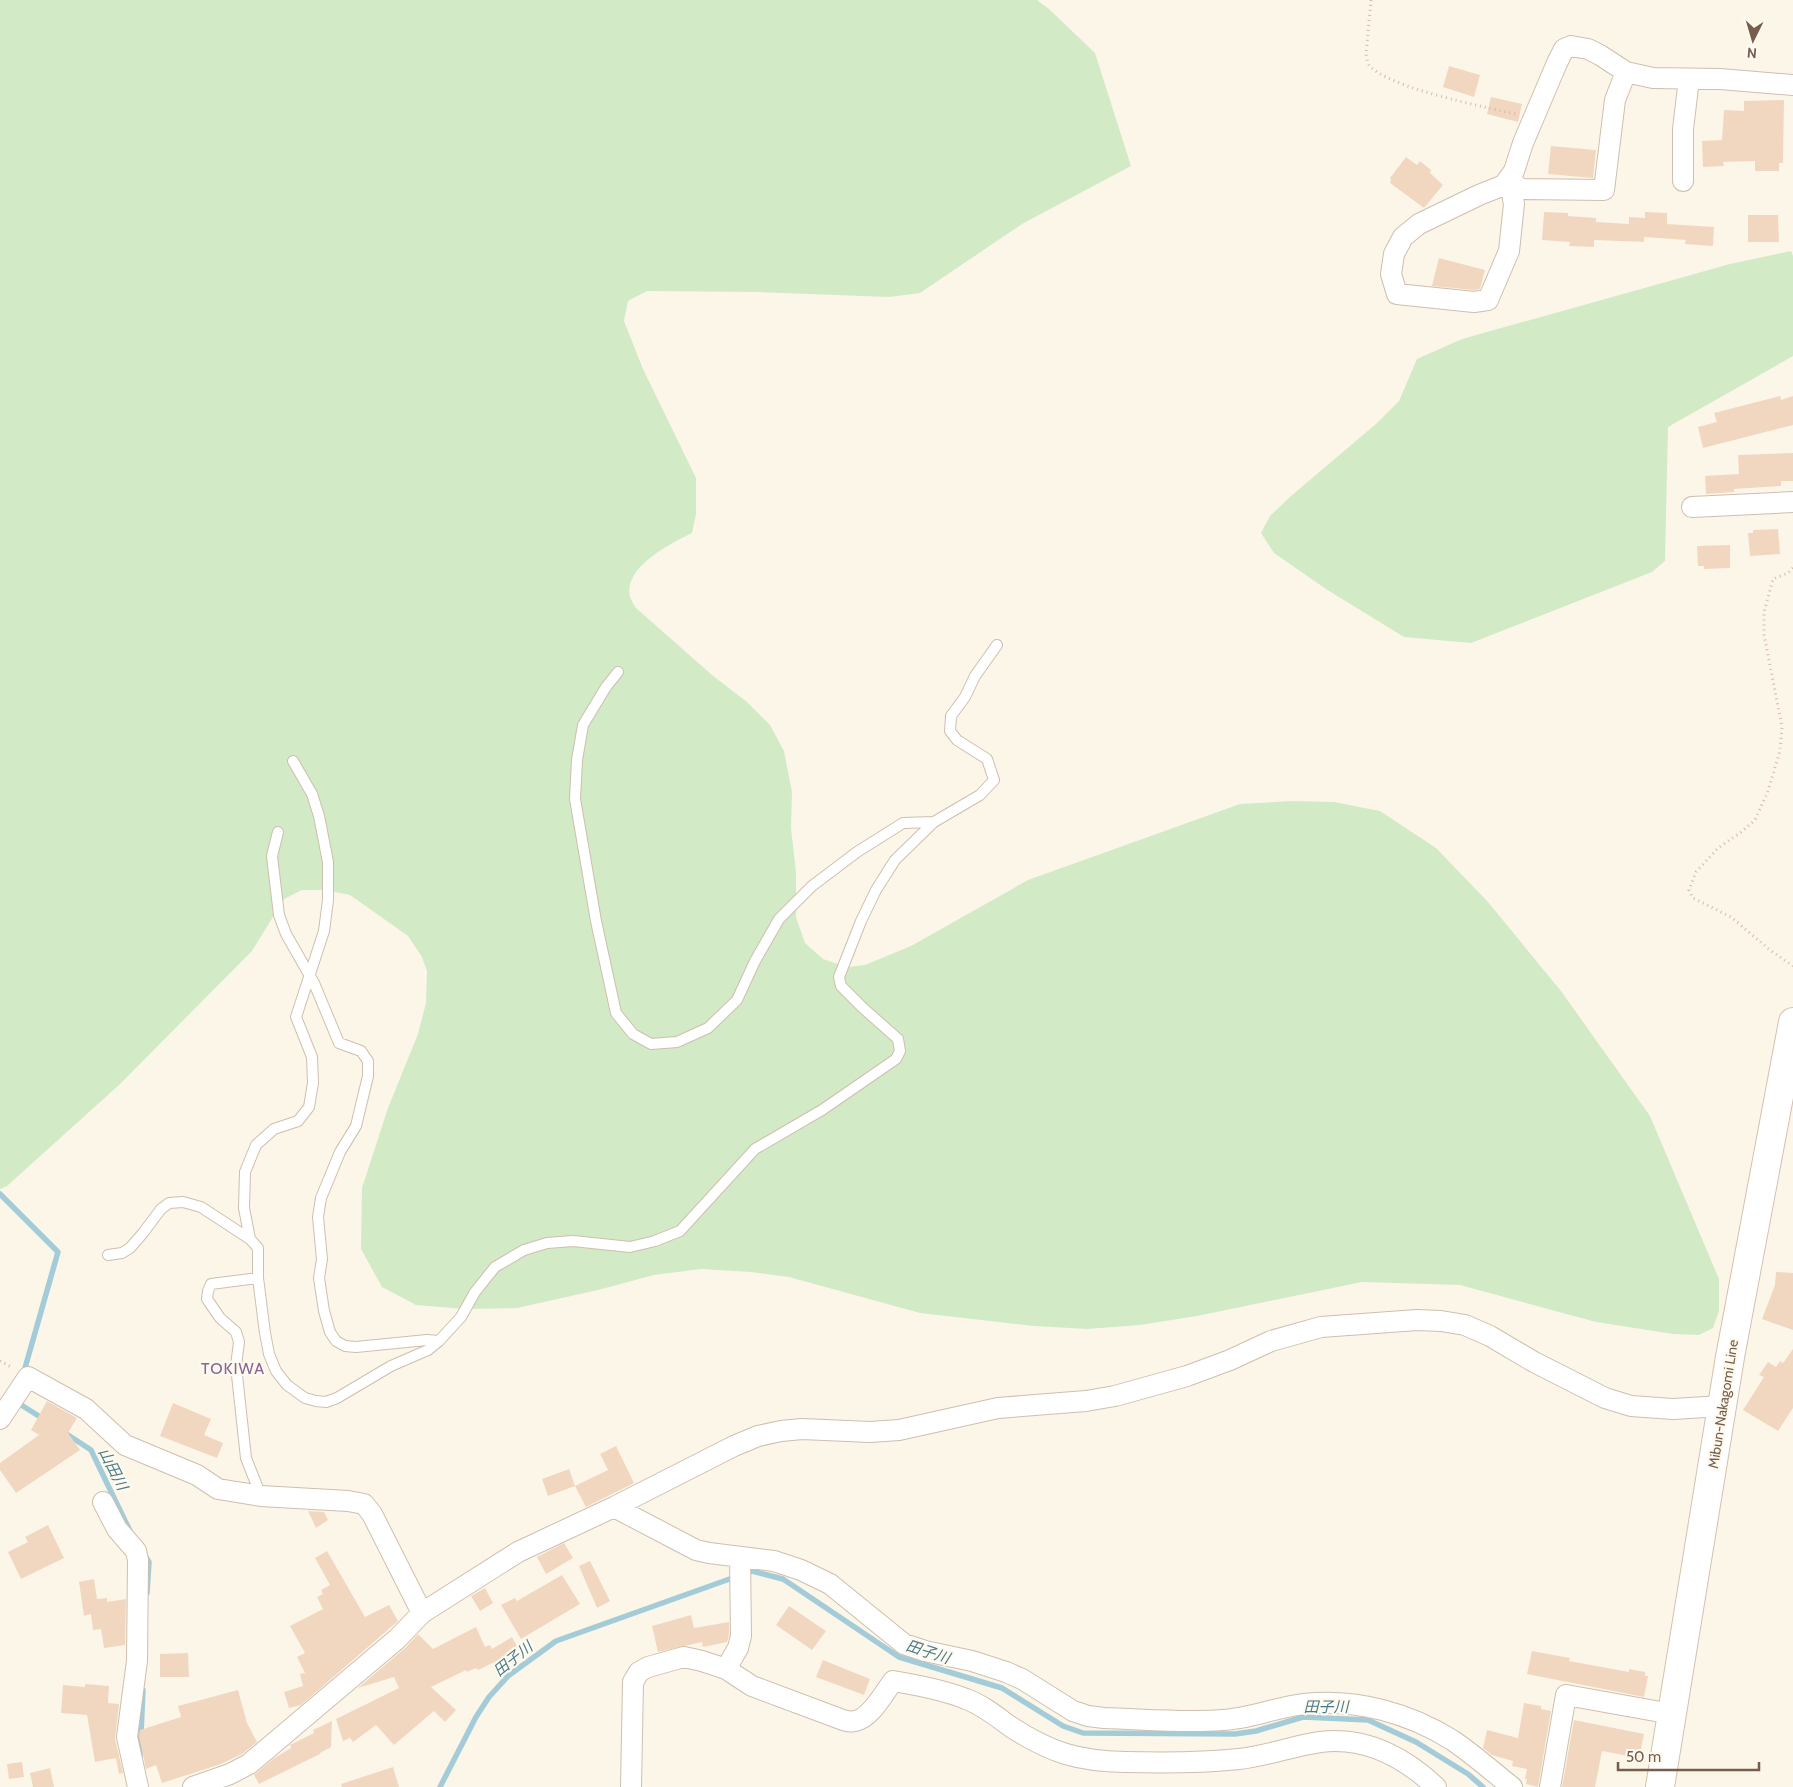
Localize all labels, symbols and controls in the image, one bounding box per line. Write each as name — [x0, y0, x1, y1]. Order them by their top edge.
north arrow — [1728, 15, 1778, 65]
text: N — [1746, 44, 1758, 62]
street label: Mibun-Nakagomi Line — [1704, 1338, 1742, 1470]
district label: TOKIWA — [201, 1359, 265, 1378]
water label: 山田川 — [95, 1445, 132, 1495]
water label: 田子川 — [904, 1636, 954, 1668]
water label: 田子川 — [490, 1637, 538, 1680]
water label: 田子川 — [1303, 1698, 1350, 1716]
scale bar — [1618, 1740, 1759, 1772]
text: 50 m — [1626, 1748, 1661, 1766]

